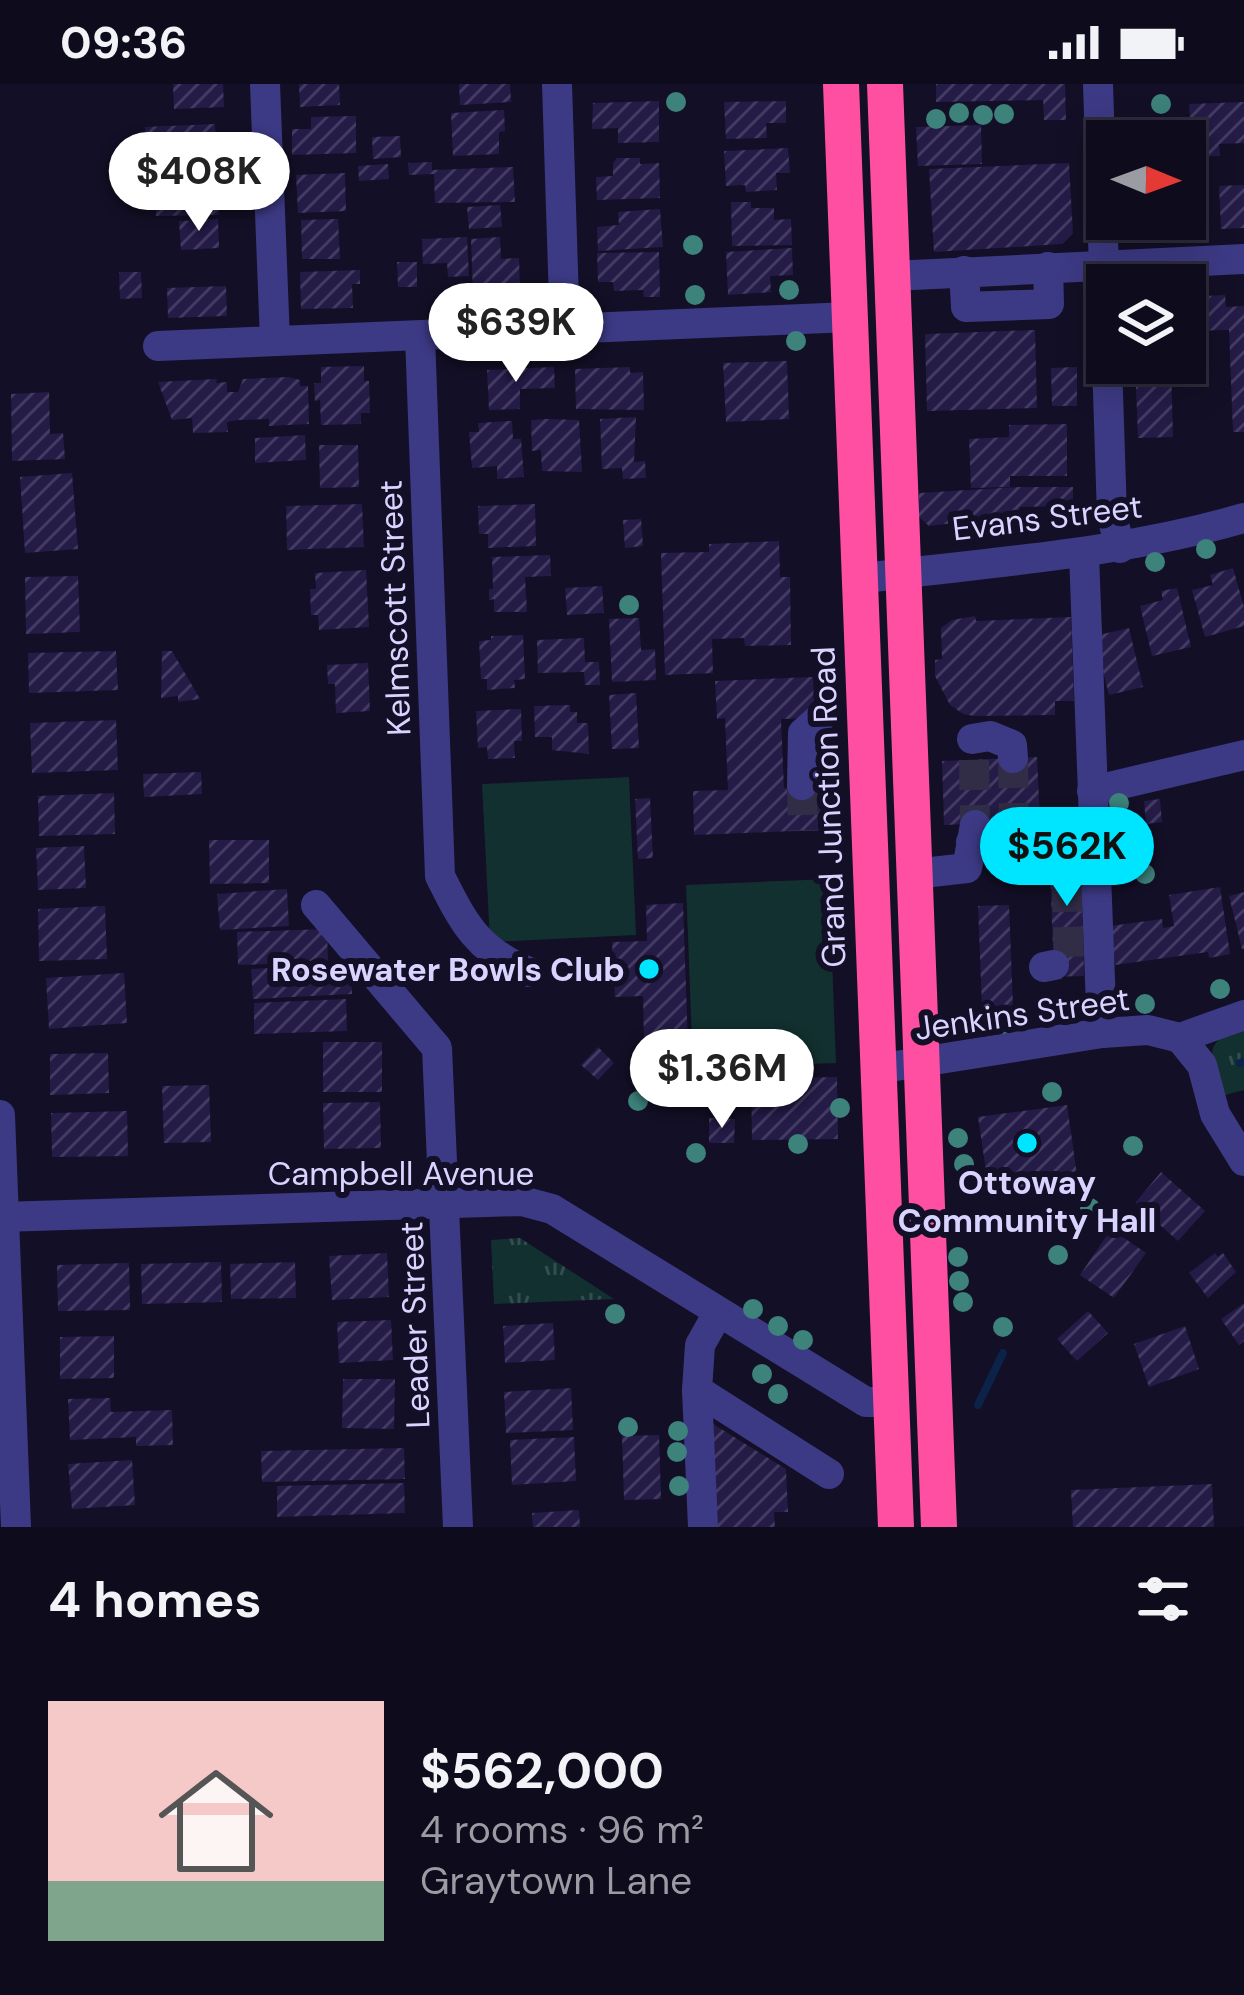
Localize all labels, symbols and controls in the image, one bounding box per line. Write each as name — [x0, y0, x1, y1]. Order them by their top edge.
text: 09:36 — [60, 13, 187, 72]
north arrow — [1086, 120, 1206, 240]
map controls — [1086, 120, 1206, 384]
pin: $408K — [115, 132, 283, 234]
text: $408K — [136, 145, 262, 196]
button: layers — [1086, 264, 1206, 384]
pin: $639K — [432, 283, 600, 385]
text: $639K — [455, 296, 577, 347]
street label: Kelmscott Street — [369, 479, 420, 737]
street label: Evans Street — [950, 485, 1144, 550]
street label: Grand Junction Road — [801, 646, 856, 968]
pin: $562K — [983, 807, 1151, 909]
text: $562K — [1007, 820, 1127, 871]
place label: Rosewater Bowls Club — [271, 948, 625, 991]
marker: Rosewater Bowls Club — [636, 956, 662, 982]
street label: Jenkins Street — [912, 977, 1132, 1050]
pin: $1.36M — [624, 1029, 820, 1131]
text: $1.36M — [657, 1042, 787, 1093]
marker: Ottoway Community Hall — [1014, 1130, 1040, 1156]
street label: Campbell Avenue — [268, 1152, 534, 1195]
place label: Ottoway Community Hall — [898, 1161, 1156, 1242]
street label: Leader Street — [389, 1221, 440, 1429]
text: 4 homes — [48, 1566, 262, 1633]
icon: filters — [1130, 1566, 1196, 1632]
text: $562,000 — [420, 1737, 664, 1804]
icon: home — [144, 1749, 288, 1893]
text: 4 rooms · 96 m² — [420, 1804, 704, 1855]
text: Graytown Lane — [420, 1855, 692, 1906]

